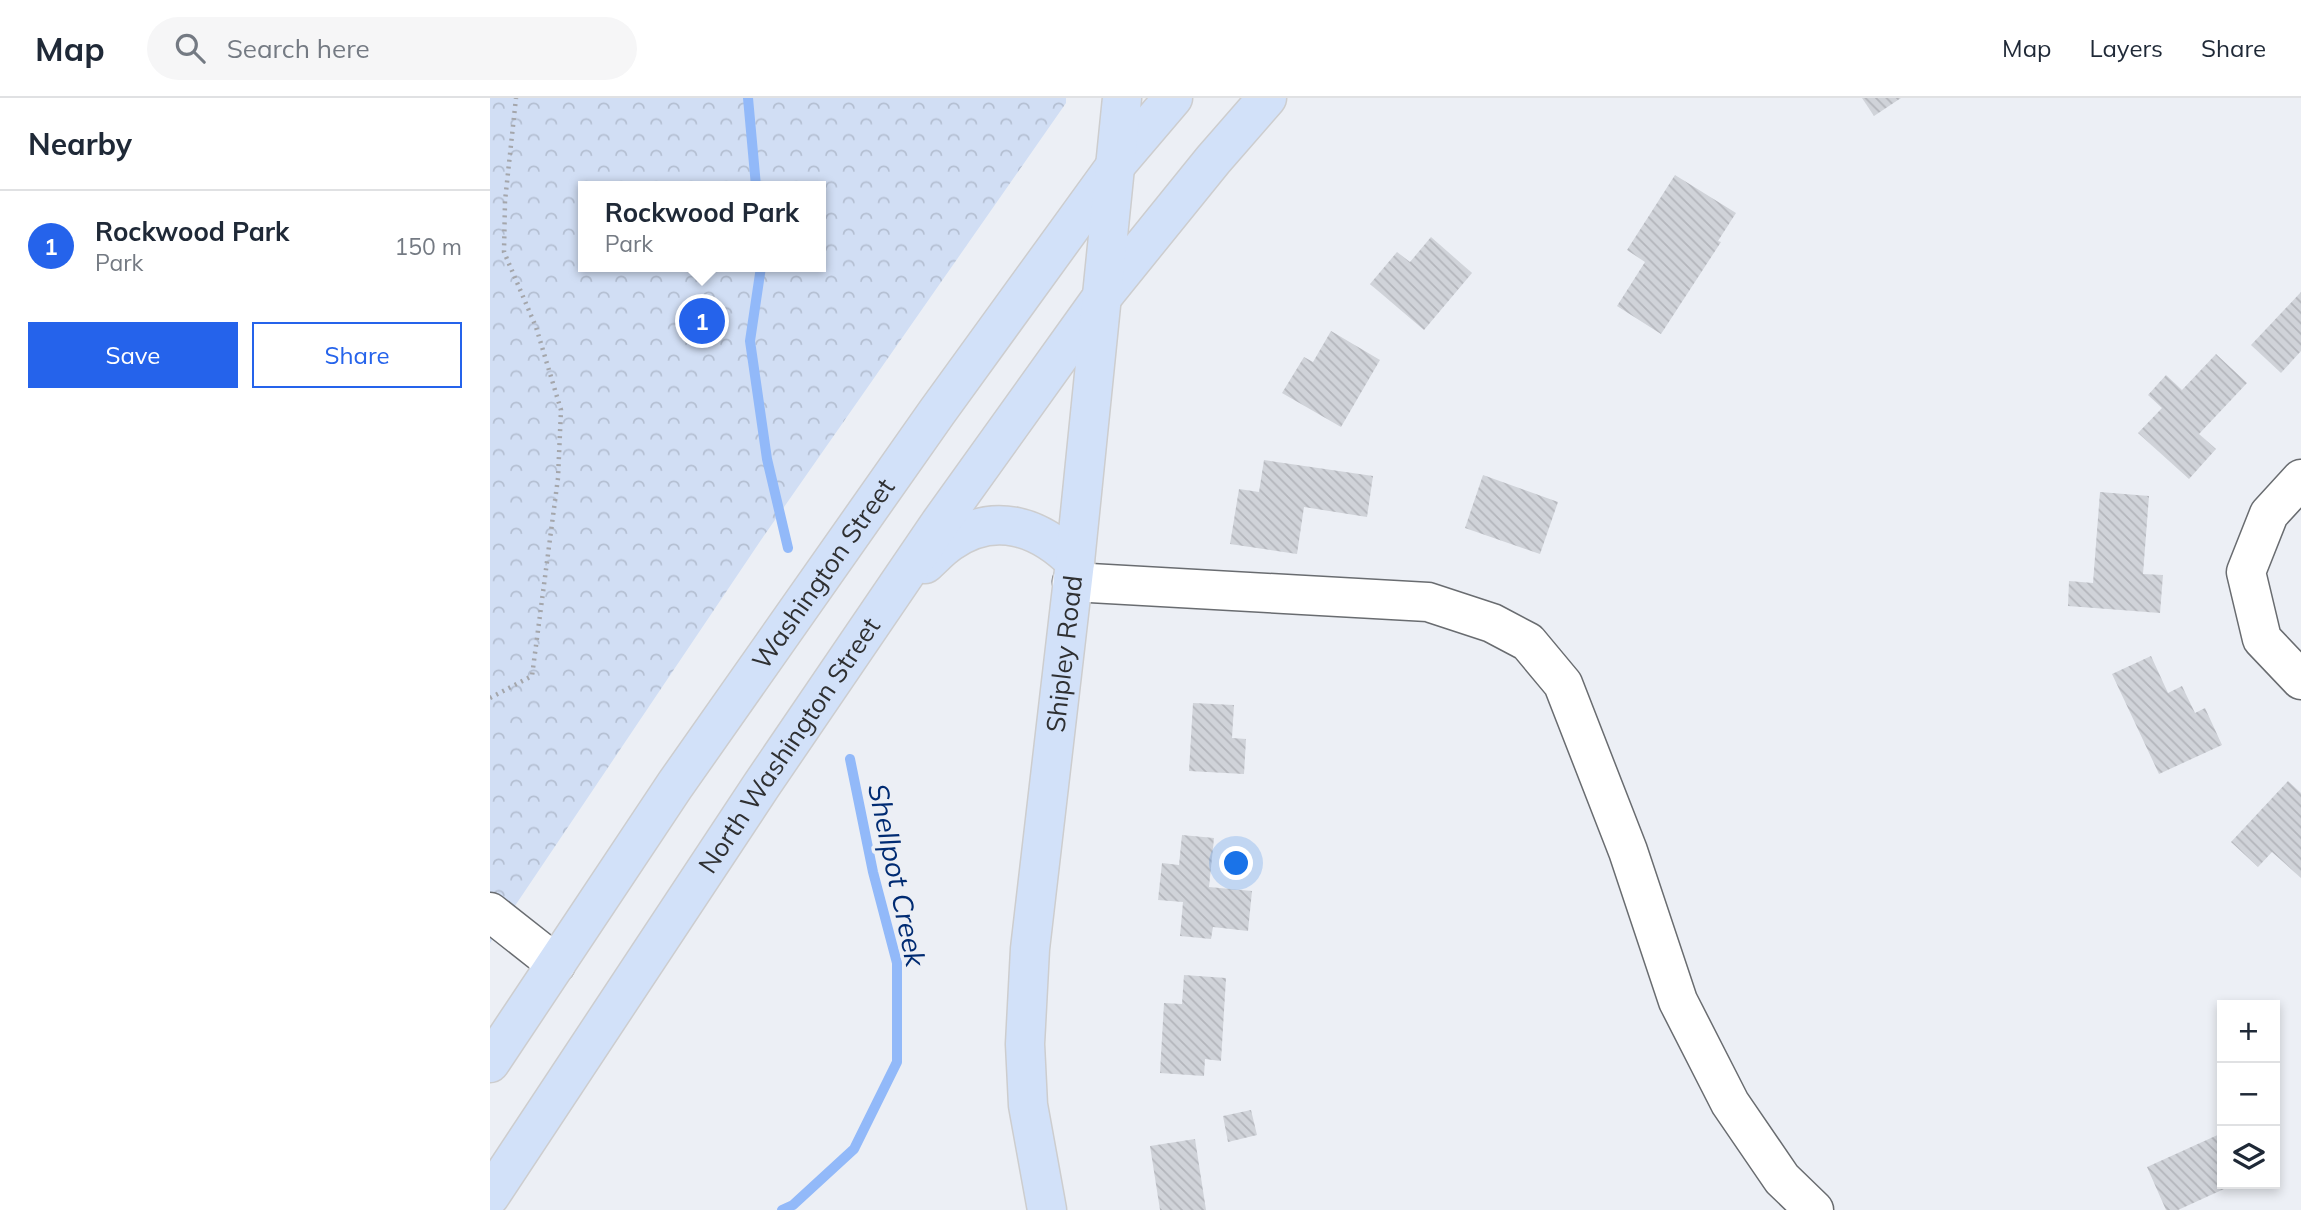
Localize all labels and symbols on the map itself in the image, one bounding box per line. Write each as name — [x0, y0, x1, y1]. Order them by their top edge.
pin: 1 — [679, 295, 725, 347]
street label: Washington Street — [744, 472, 901, 676]
street label: Shipley Road — [1038, 574, 1089, 734]
street label: North Washington Street — [691, 611, 887, 879]
water label: Shellpot Creek — [861, 780, 934, 971]
your location — [1219, 846, 1253, 880]

